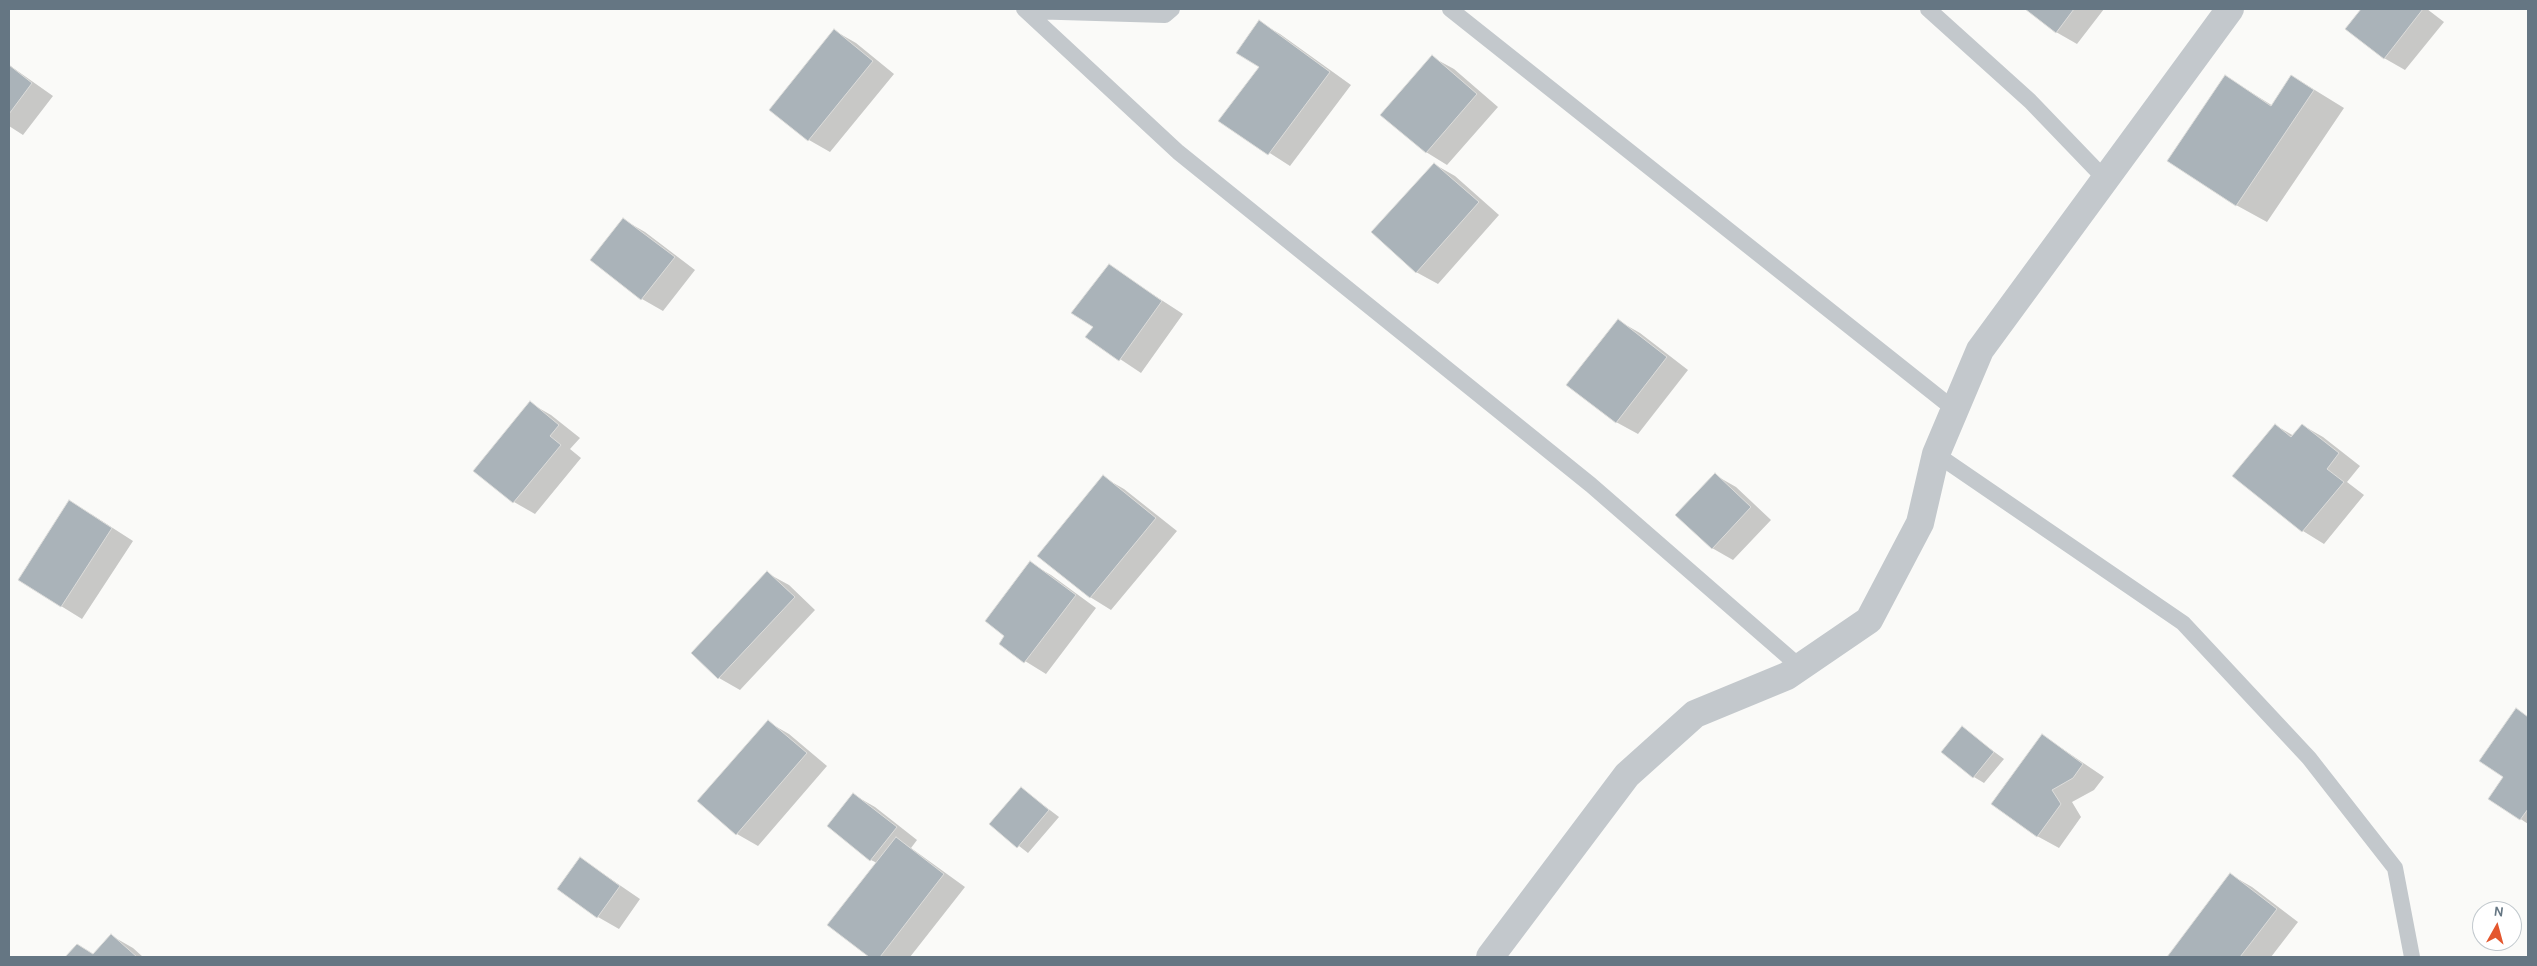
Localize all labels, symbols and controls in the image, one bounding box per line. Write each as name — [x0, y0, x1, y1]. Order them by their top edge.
north arrow — [2472, 901, 2522, 951]
text: N — [2493, 903, 2505, 921]

